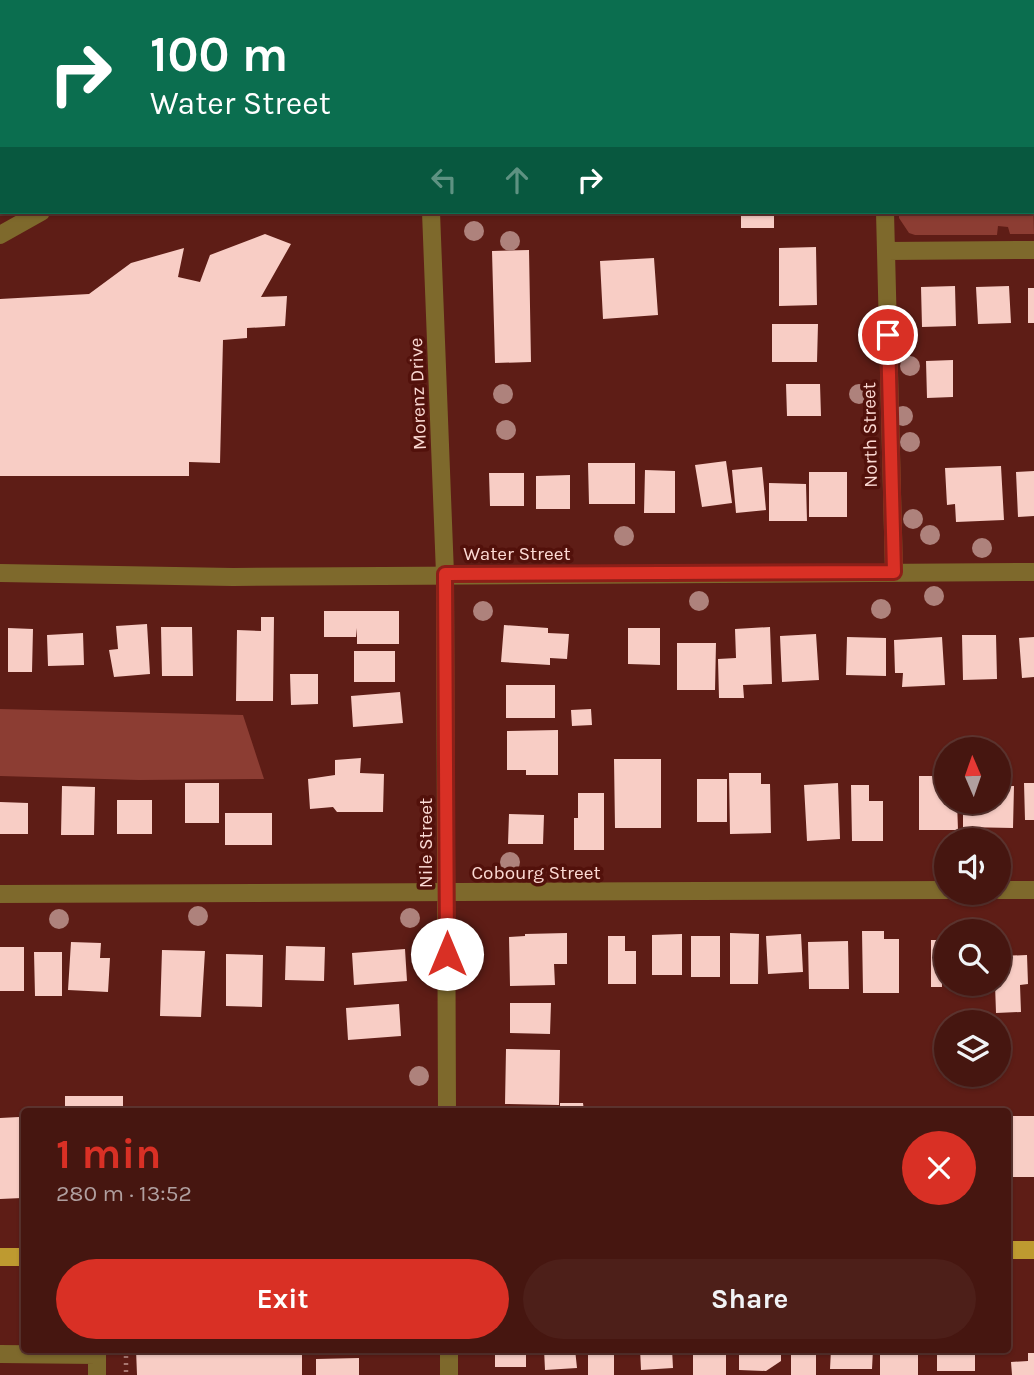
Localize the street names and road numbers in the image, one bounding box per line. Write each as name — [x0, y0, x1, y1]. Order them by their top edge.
street label: Morenz Drive — [405, 337, 431, 451]
street label: North Street — [858, 382, 882, 488]
street label: Water Street — [463, 543, 571, 565]
street label: Nile Street — [415, 798, 437, 888]
street label: Cobourg Street — [471, 862, 601, 884]

